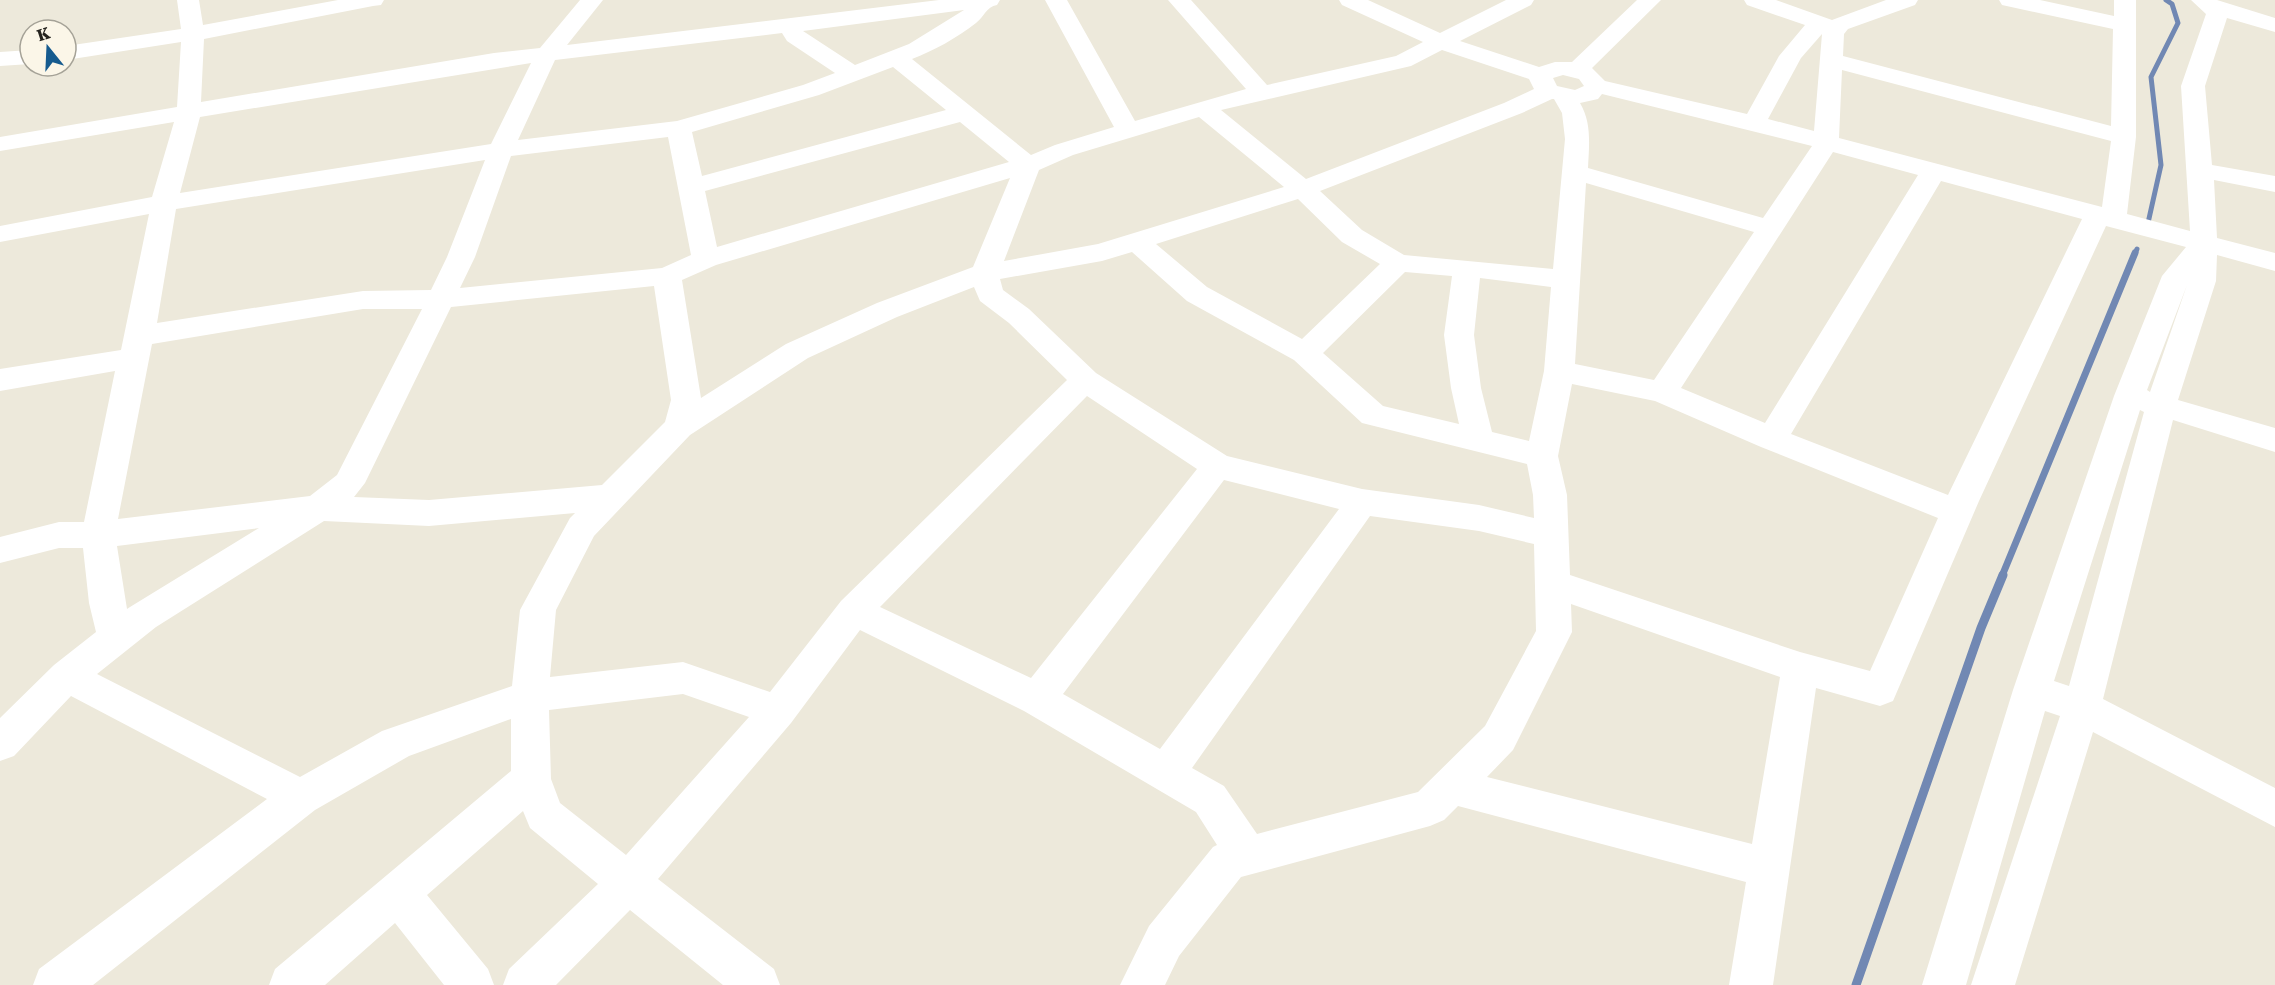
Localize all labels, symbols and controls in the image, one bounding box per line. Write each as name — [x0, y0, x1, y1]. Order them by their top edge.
north arrow — [18, 18, 78, 78]
text: K — [35, 23, 53, 45]

